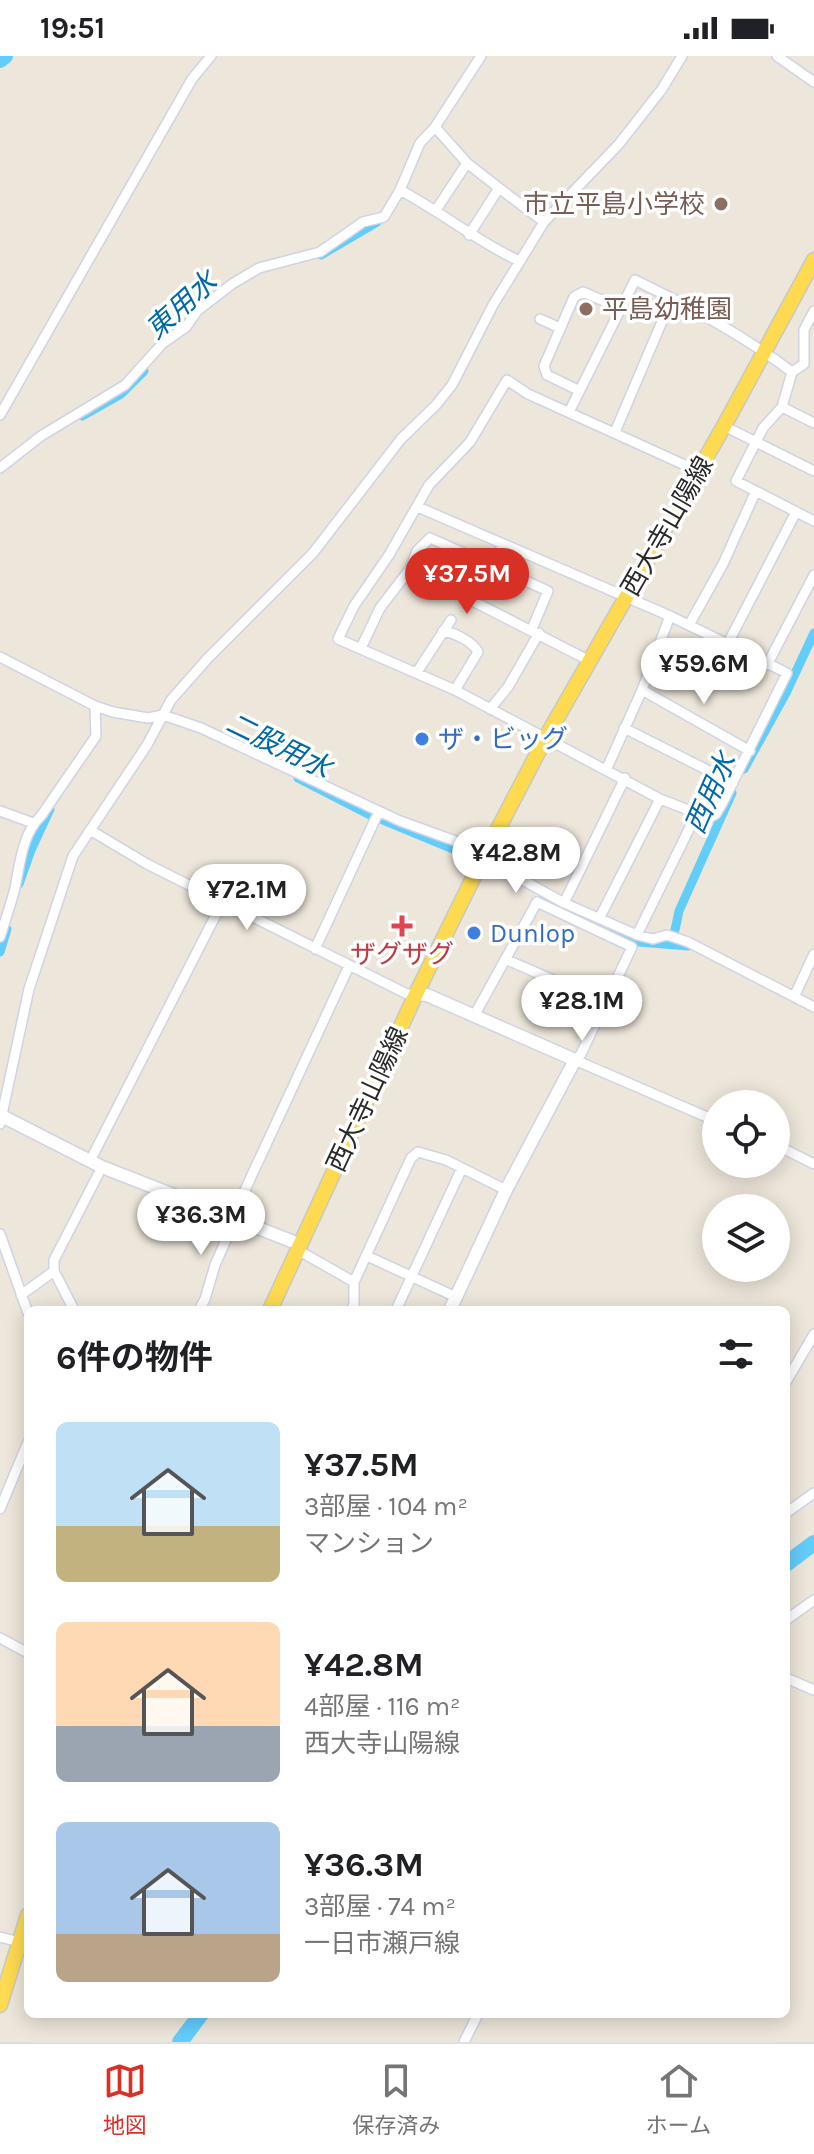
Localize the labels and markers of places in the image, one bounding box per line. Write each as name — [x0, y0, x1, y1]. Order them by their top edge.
place label: 市立平島小学校 — [523, 189, 705, 220]
marker: 市立平島小学校 — [712, 195, 730, 213]
place label: 平島幼稚園 — [602, 294, 732, 325]
marker: 平島幼稚園 — [577, 300, 595, 318]
pin: ¥37.5M — [402, 548, 532, 616]
pin: ¥59.6M — [639, 638, 769, 706]
place label: ザ・ビッグ — [438, 724, 568, 755]
marker: ザ・ビッグ — [413, 730, 431, 748]
pin: ¥42.8M — [451, 827, 581, 895]
pin: ¥72.1M — [182, 864, 312, 932]
marker: ザグザグ — [393, 917, 411, 935]
place label: Dunlop — [490, 918, 575, 949]
marker: Dunlop — [465, 924, 483, 942]
place label: ザグザグ — [350, 939, 454, 970]
pin: ¥28.1M — [517, 975, 647, 1043]
pin: ¥36.3M — [136, 1189, 266, 1257]

